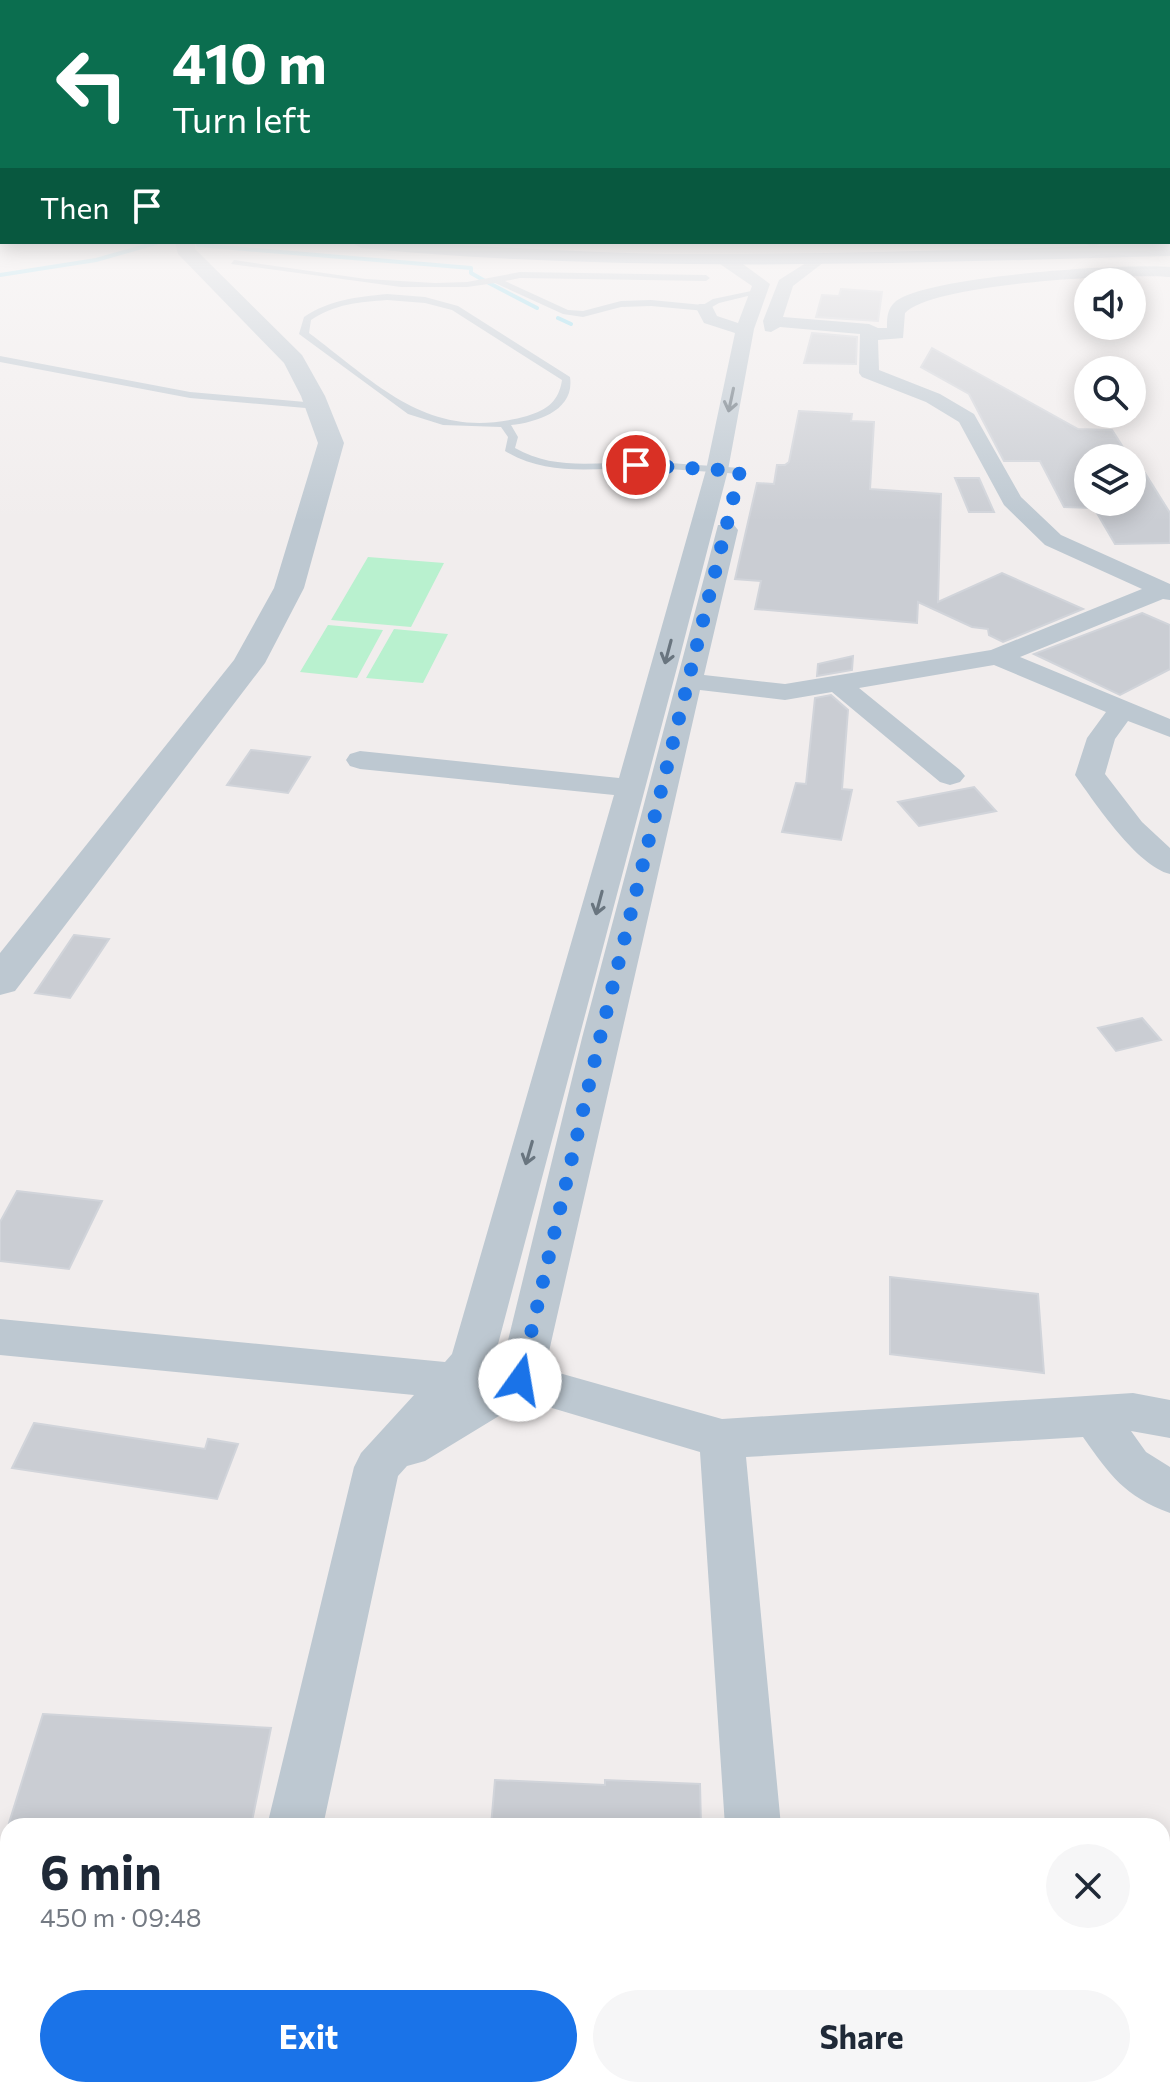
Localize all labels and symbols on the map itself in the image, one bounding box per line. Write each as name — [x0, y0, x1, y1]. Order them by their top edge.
one-way arrow — [723, 387, 738, 412]
pin — [602, 431, 670, 499]
one-way arrow — [660, 639, 675, 664]
one-way arrow — [591, 889, 606, 915]
one-way arrow — [521, 1140, 536, 1166]
position arrow — [478, 1338, 562, 1422]

